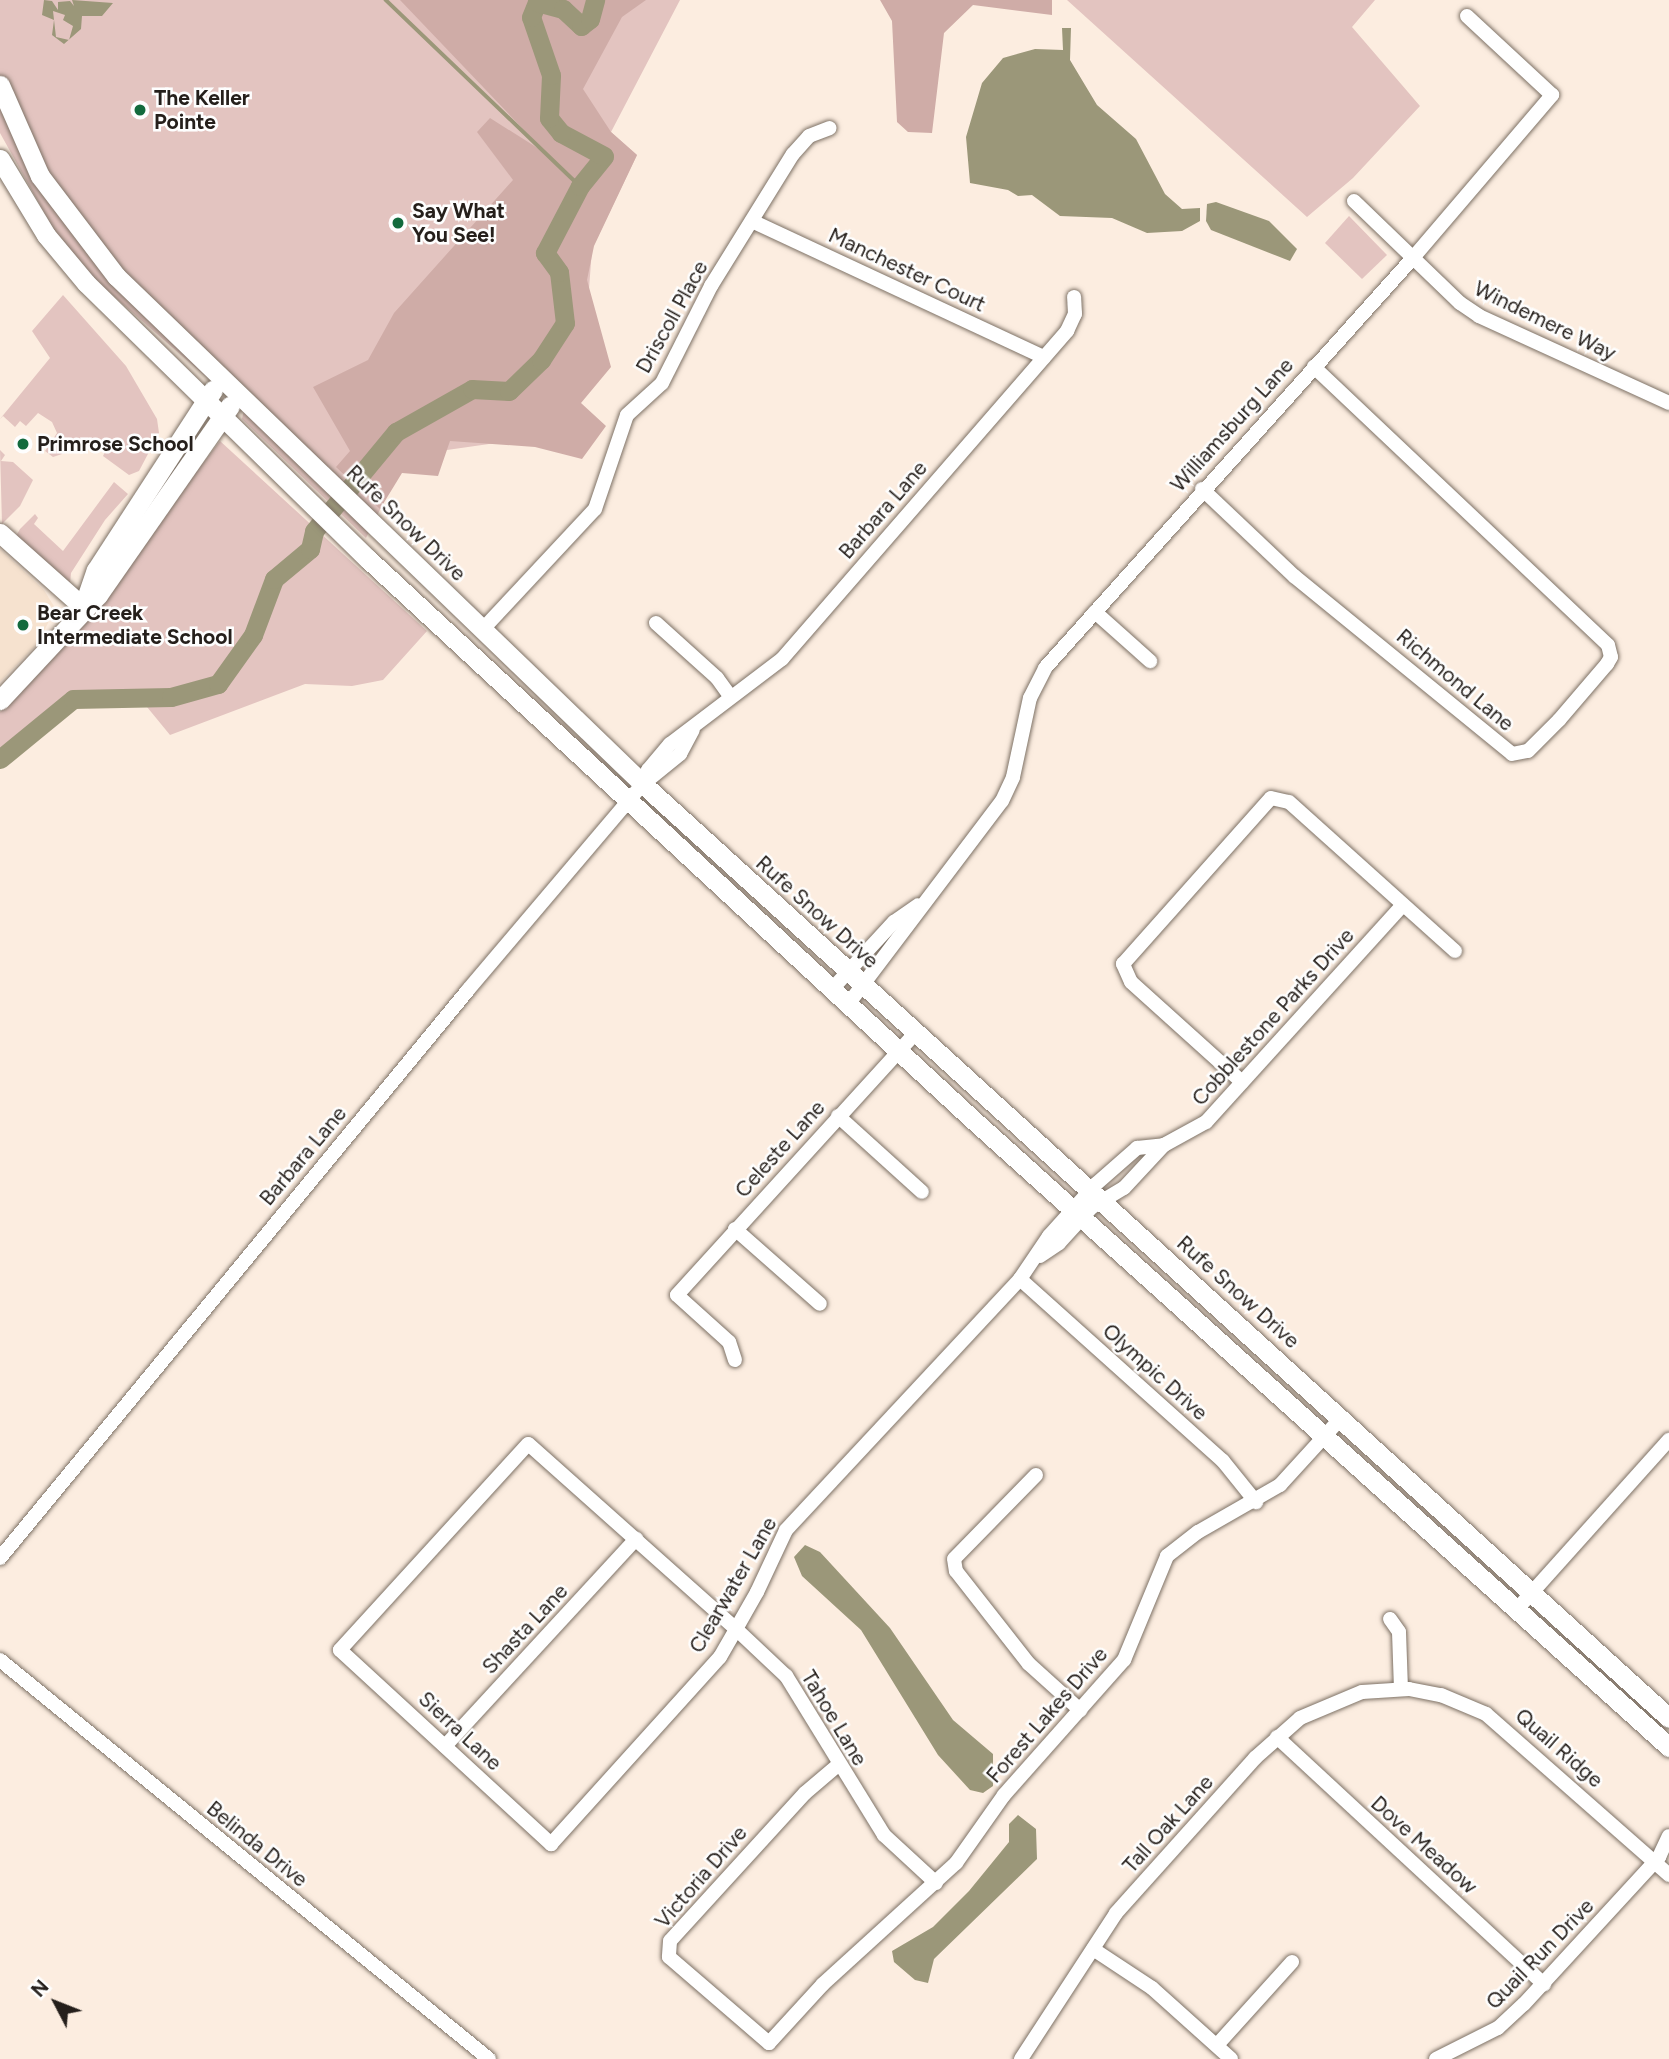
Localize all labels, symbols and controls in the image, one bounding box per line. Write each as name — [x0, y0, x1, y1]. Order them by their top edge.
place label: The Keller Pointe — [154, 85, 250, 135]
marker: The Keller Pointe — [132, 102, 148, 118]
place label: Say What You See! — [412, 198, 505, 248]
marker: Say What You See! — [390, 215, 406, 231]
street label: Manchester Court — [825, 223, 989, 317]
street label: Driscoll Place — [631, 256, 713, 378]
street label: Windemere Way — [1470, 276, 1620, 366]
street label: Williamsburg Lane — [1165, 353, 1299, 497]
place label: Primrose School — [37, 431, 194, 457]
marker: Primrose School — [15, 436, 31, 452]
street label: Barbara Lane — [834, 456, 932, 564]
street label: Rufe Snow Drive — [341, 460, 471, 586]
place label: Bear Creek Intermediate School — [37, 600, 233, 650]
marker: Bear Creek Intermediate School — [15, 617, 31, 633]
street label: Richmond Lane — [1391, 624, 1519, 736]
street label: Rufe Snow Drive — [751, 850, 883, 974]
street label: Cobblestone Parks Drive — [1187, 923, 1359, 1111]
street label: Celeste Lane — [730, 1095, 830, 1203]
street label: Barbara Lane — [254, 1101, 352, 1211]
street label: Rufe Snow Drive — [1172, 1230, 1304, 1354]
street label: Olympic Drive — [1097, 1318, 1213, 1426]
street label: Clearwater Lane — [684, 1513, 782, 1657]
street label: Shasta Lane — [477, 1579, 573, 1679]
street label: Forest Lakes Drive — [981, 1642, 1113, 1788]
street label: Tahoe Lane — [796, 1666, 872, 1770]
street label: Sierra Lane — [413, 1686, 507, 1776]
street label: Quail Ridge — [1510, 1703, 1608, 1793]
street label: Tall Oak Lane — [1118, 1770, 1218, 1878]
street label: Dove Meadow — [1366, 1791, 1482, 1899]
street label: Belinda Drive — [202, 1796, 312, 1892]
street label: Victoria Drive — [650, 1821, 752, 1933]
street label: Quail Run Drive — [1481, 1894, 1599, 2014]
north arrow — [21, 1968, 91, 2038]
text: N — [27, 1975, 53, 2002]

